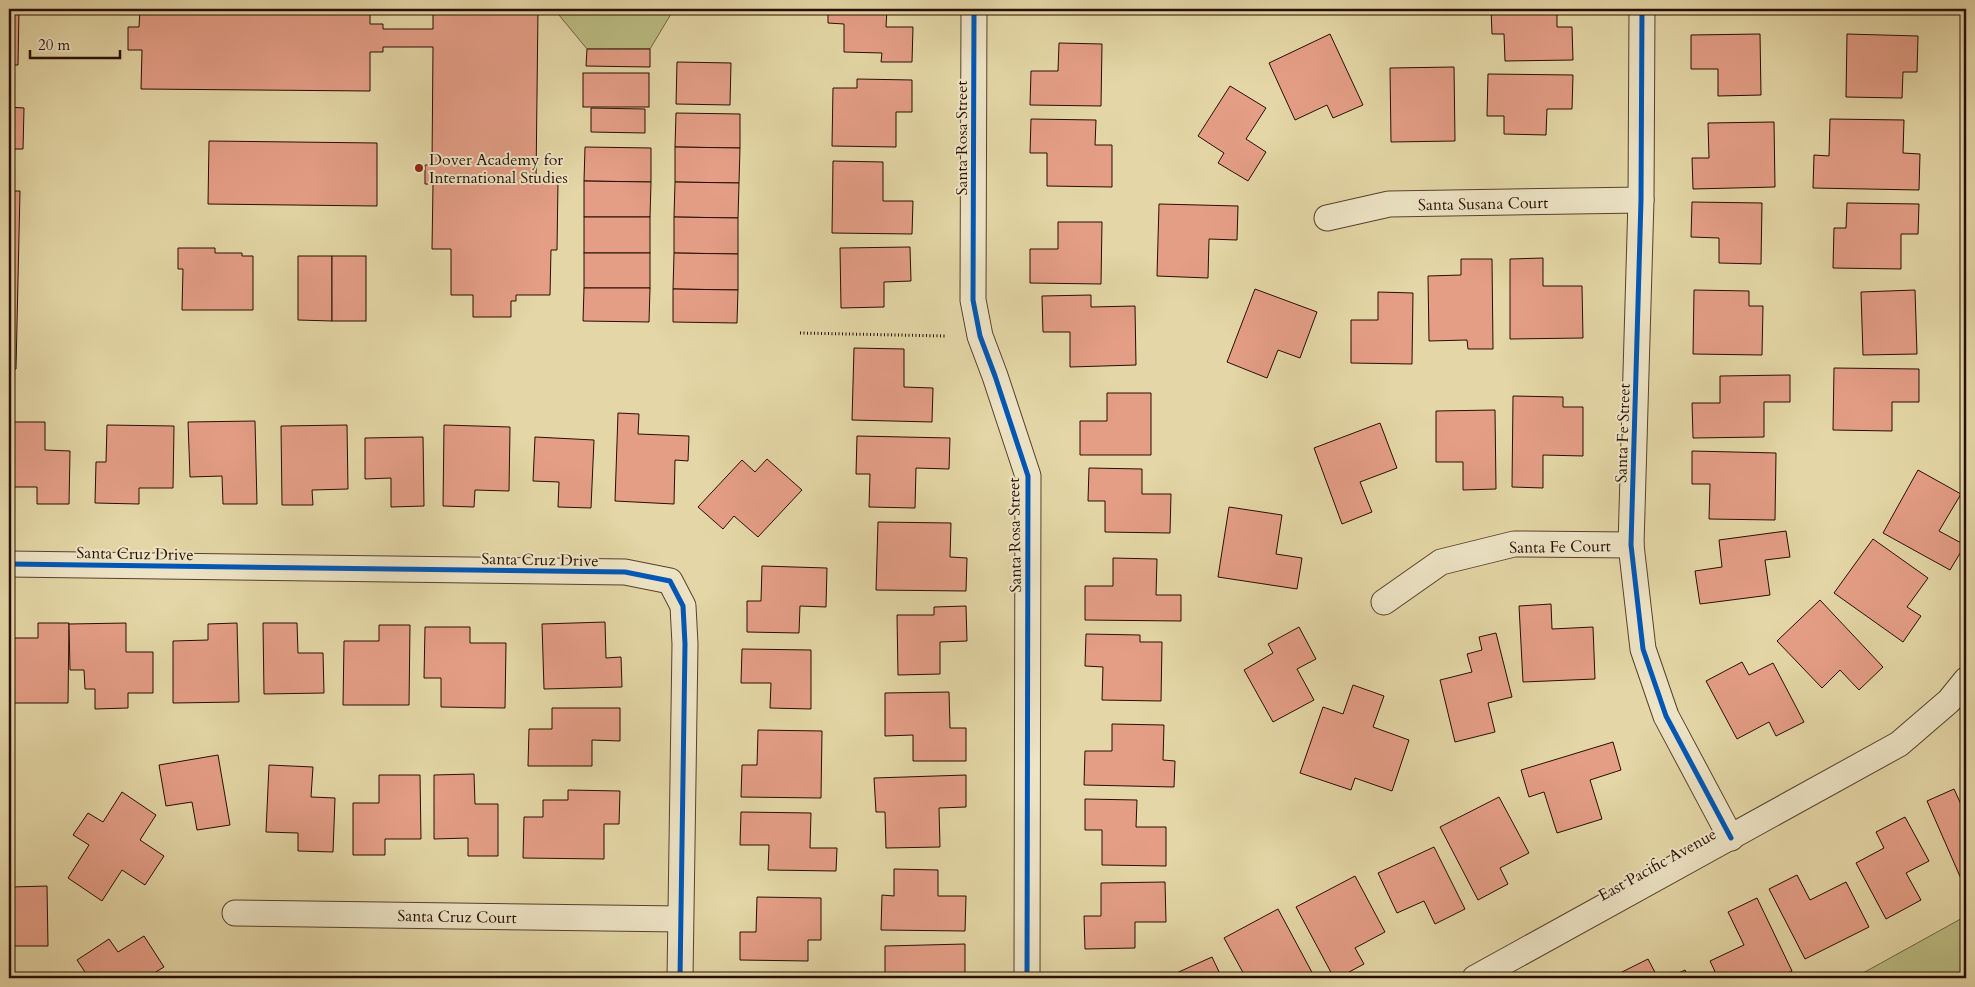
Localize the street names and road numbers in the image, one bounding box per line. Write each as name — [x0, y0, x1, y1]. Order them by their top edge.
street label: Santa Rosa Street — [951, 80, 973, 196]
street label: Santa Susana Court — [1418, 192, 1548, 216]
street label: Santa Fe Street — [1610, 383, 1636, 483]
street label: Santa Rosa Street — [1003, 477, 1027, 593]
street label: Santa Fe Court — [1509, 535, 1611, 559]
street label: Santa Cruz Drive — [76, 542, 194, 566]
street label: Santa Cruz Drive — [481, 548, 599, 572]
street label: East Pacific Avenue — [1594, 823, 1721, 907]
street label: Santa Cruz Court — [397, 905, 517, 929]

